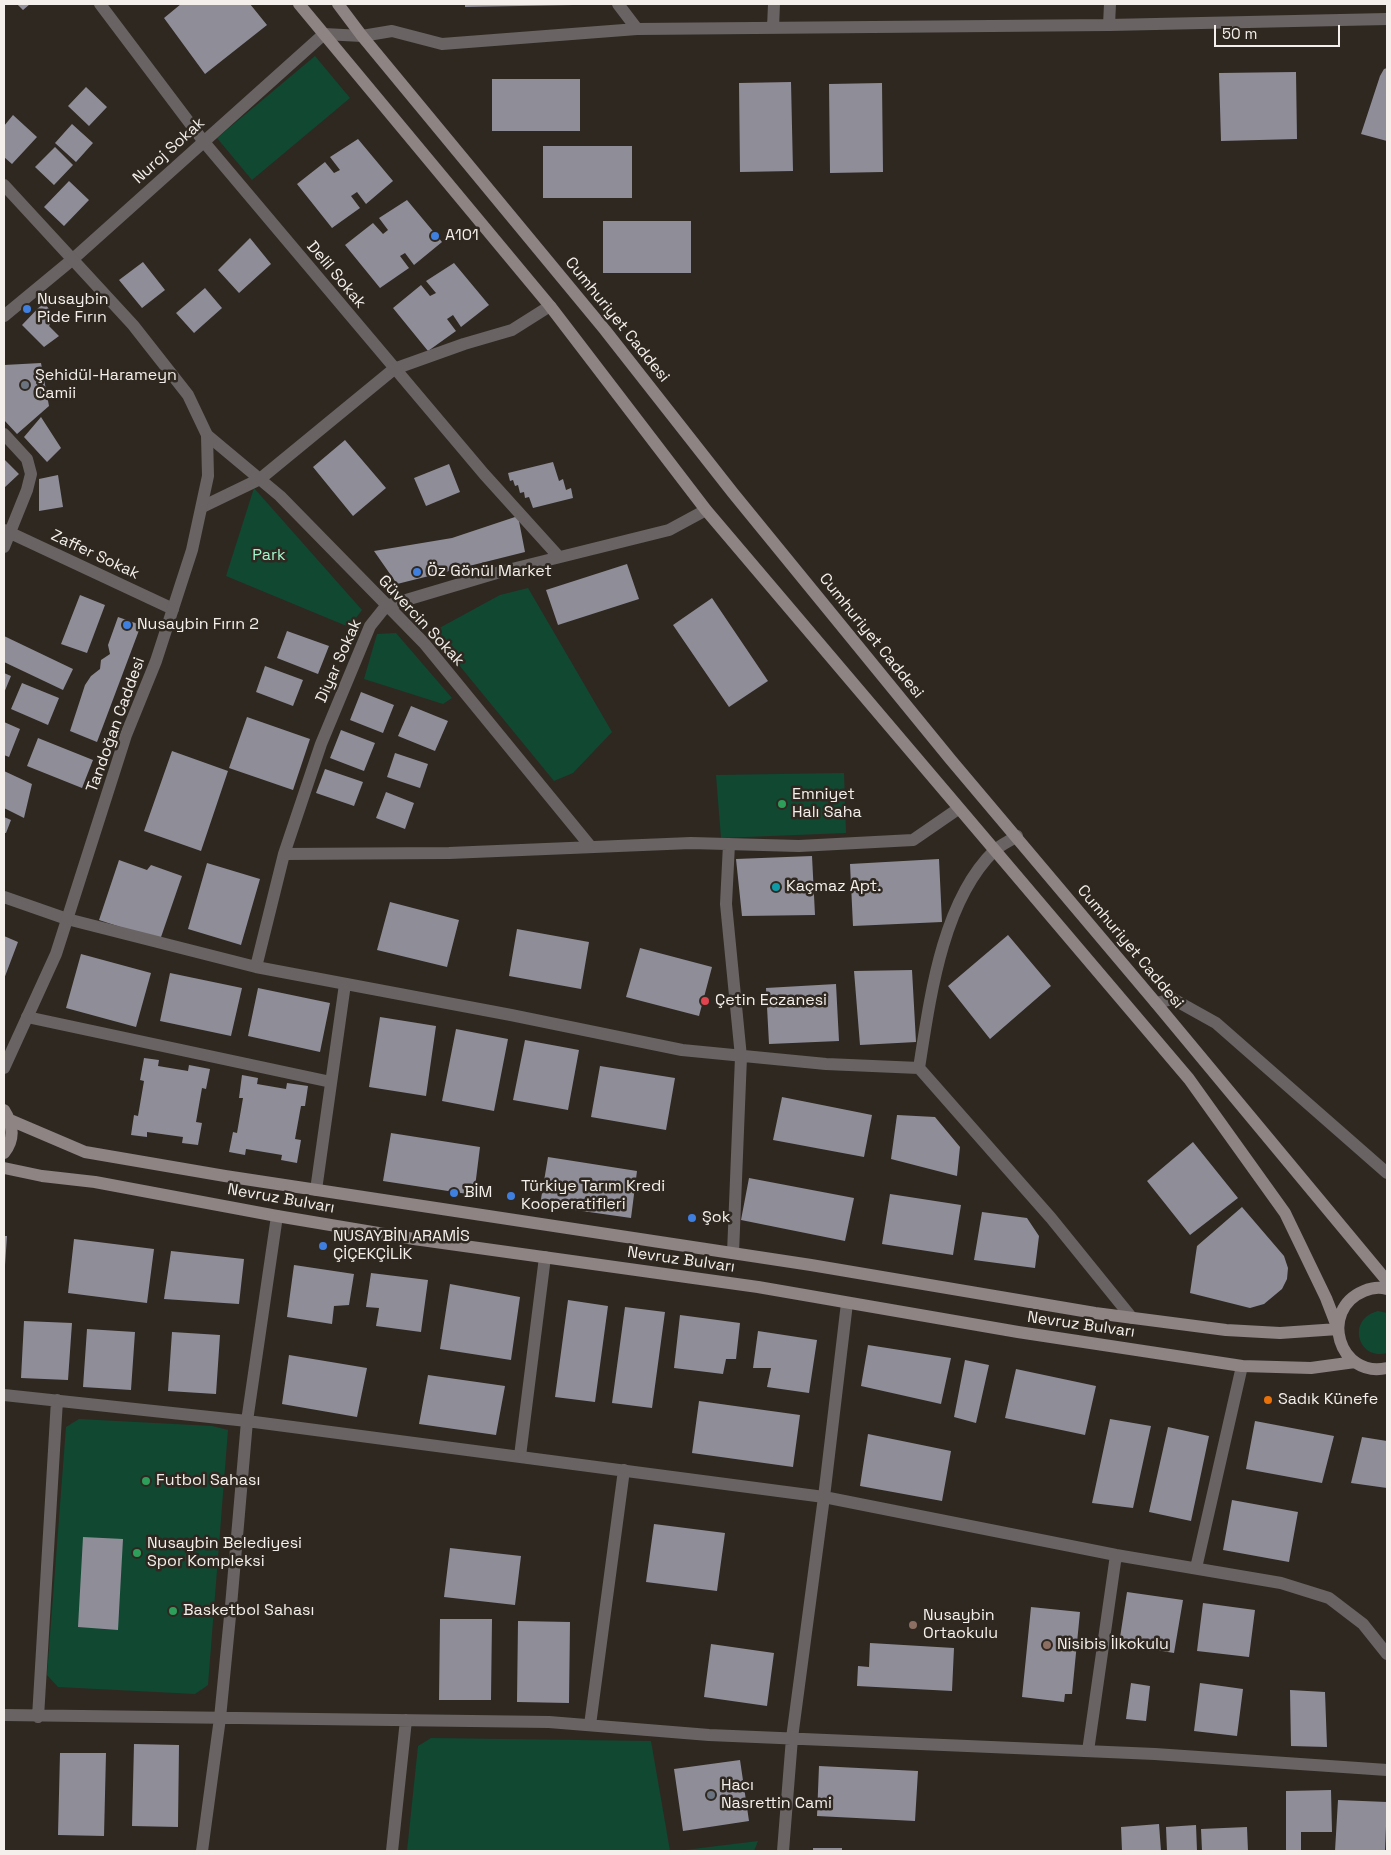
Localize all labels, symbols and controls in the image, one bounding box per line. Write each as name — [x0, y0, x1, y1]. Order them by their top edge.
scale bar — [1216, 15, 1342, 47]
text: 50 m — [1222, 24, 1257, 43]
street label: Nuroj Sokak — [129, 114, 209, 188]
place label: A101 — [445, 226, 479, 246]
marker: A101 — [429, 230, 441, 242]
street label: Delil Sokak — [302, 237, 370, 313]
street label: Cumhuriyet Caddesi — [561, 254, 673, 386]
place label: Nusaybin Pide Fırın — [37, 290, 109, 328]
marker: Nusaybin Pide Fırın — [21, 303, 33, 315]
place label: Şehidül-Harameyn Camii — [35, 366, 177, 404]
marker: Şehidül-Harameyn Camii — [19, 379, 31, 391]
street label: Zaffer Sokak — [48, 526, 142, 584]
park label: Park — [252, 546, 286, 566]
place label: Öz Gönül Market — [427, 562, 552, 582]
marker: Öz Gönül Market — [411, 566, 423, 578]
street label: Cumhuriyet Caddesi — [815, 570, 927, 702]
street label: Güvercin Sokak — [374, 572, 468, 670]
place label: Nusaybin Fırın 2 — [137, 615, 259, 635]
street label: Diyar Sokak — [312, 616, 366, 706]
marker: Nusaybin Fırın 2 — [121, 619, 133, 631]
street label: Tandoğan Caddesi — [83, 655, 149, 795]
place label: Emniyet Halı Saha — [792, 785, 862, 823]
marker: Emniyet Halı Saha — [776, 798, 788, 810]
place label: Kaçmaz Apt. — [786, 877, 881, 897]
marker: Kaçmaz Apt. — [770, 881, 782, 893]
street label: Cumhuriyet Caddesi — [1073, 881, 1187, 1013]
place label: Çetin Eczanesi — [715, 991, 827, 1011]
marker: Çetin Eczanesi — [699, 995, 711, 1007]
place label: Türkiye Tarım Kredi Kooperatifleri — [521, 1177, 665, 1215]
street label: Nevruz Bulvarı — [226, 1180, 336, 1218]
place label: BİM — [464, 1183, 492, 1203]
marker: BİM — [448, 1187, 460, 1199]
marker: Türkiye Tarım Kredi Kooperatifleri — [505, 1190, 517, 1202]
place label: Şok — [702, 1208, 730, 1228]
marker: Şok — [686, 1212, 698, 1224]
place label: NUSAYBİN ARAMİS ÇİÇEKÇİLİK — [333, 1227, 470, 1265]
marker: NUSAYBİN ARAMİS ÇİÇEKÇİLİK — [317, 1240, 329, 1252]
street label: Nevruz Bulvarı — [626, 1243, 736, 1277]
street label: Nevruz Bulvarı — [1026, 1308, 1136, 1342]
place label: Sadık Künefe — [1278, 1390, 1378, 1410]
marker: Sadık Künefe — [1262, 1394, 1274, 1406]
place label: Futbol Sahası — [156, 1471, 260, 1491]
marker: Futbol Sahası — [140, 1475, 152, 1487]
place label: Nusaybin Belediyesi Spor Kompleksi — [147, 1534, 302, 1572]
marker: Nusaybin Belediyesi Spor Kompleksi — [131, 1547, 143, 1559]
place label: Basketbol Sahası — [183, 1601, 314, 1621]
marker: Basketbol Sahası — [167, 1605, 179, 1617]
place label: Nusaybin Ortaokulu — [923, 1606, 998, 1644]
marker: Nusaybin Ortaokulu — [907, 1619, 919, 1631]
place label: Nisibis İlkokulu — [1057, 1635, 1169, 1655]
marker: Nisibis İlkokulu — [1041, 1639, 1053, 1651]
place label: Hacı Nasrettin Cami — [721, 1776, 832, 1814]
marker: Hacı Nasrettin Cami — [705, 1789, 717, 1801]

